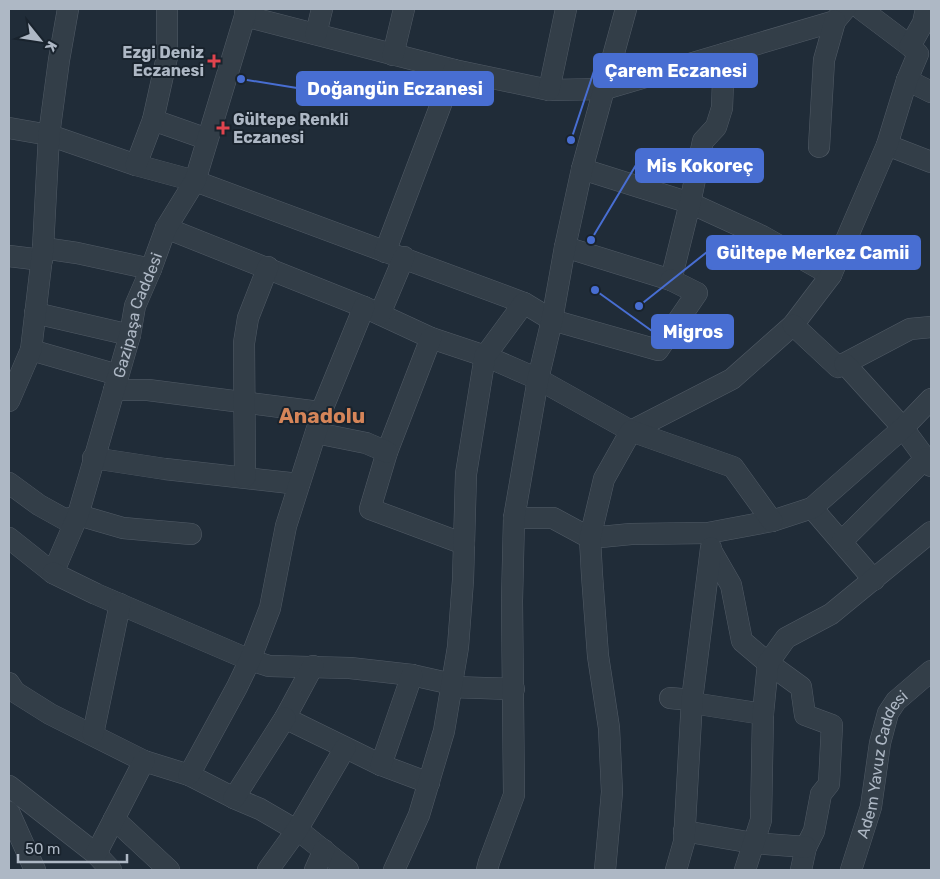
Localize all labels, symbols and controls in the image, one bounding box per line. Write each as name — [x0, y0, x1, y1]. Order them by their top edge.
north arrow — [15, 15, 65, 65]
text: K — [41, 38, 61, 55]
place label: Ezgi Deniz Eczanesi — [122, 43, 204, 80]
callout: Çarem Eczanesi — [594, 54, 757, 87]
marker: Ezgi Deniz Eczanesi — [208, 55, 220, 67]
text: Çarem Eczanesi — [605, 60, 747, 82]
callout: Doğangün Eczanesi — [297, 72, 493, 105]
text: Doğangün Eczanesi — [307, 78, 483, 100]
place label: Gültepe Renkli Eczanesi — [233, 110, 349, 147]
marker: Gültepe Renkli Eczanesi — [217, 122, 229, 134]
callout: Mis Kokoreç — [636, 149, 763, 182]
text: Mis Kokoreç — [647, 155, 754, 177]
callout: Gültepe Merkez Camii — [707, 236, 920, 269]
text: Gültepe Merkez Camii — [717, 242, 909, 264]
street label: Gazipaşa Caddesi — [109, 250, 166, 380]
callout: Migros — [652, 315, 733, 348]
text: Migros — [663, 321, 723, 343]
district label: Anadolu — [279, 403, 365, 428]
street label: Adem Yavuz Caddesi — [852, 686, 911, 841]
scale bar — [18, 832, 126, 864]
text: 50 m — [25, 840, 60, 858]

